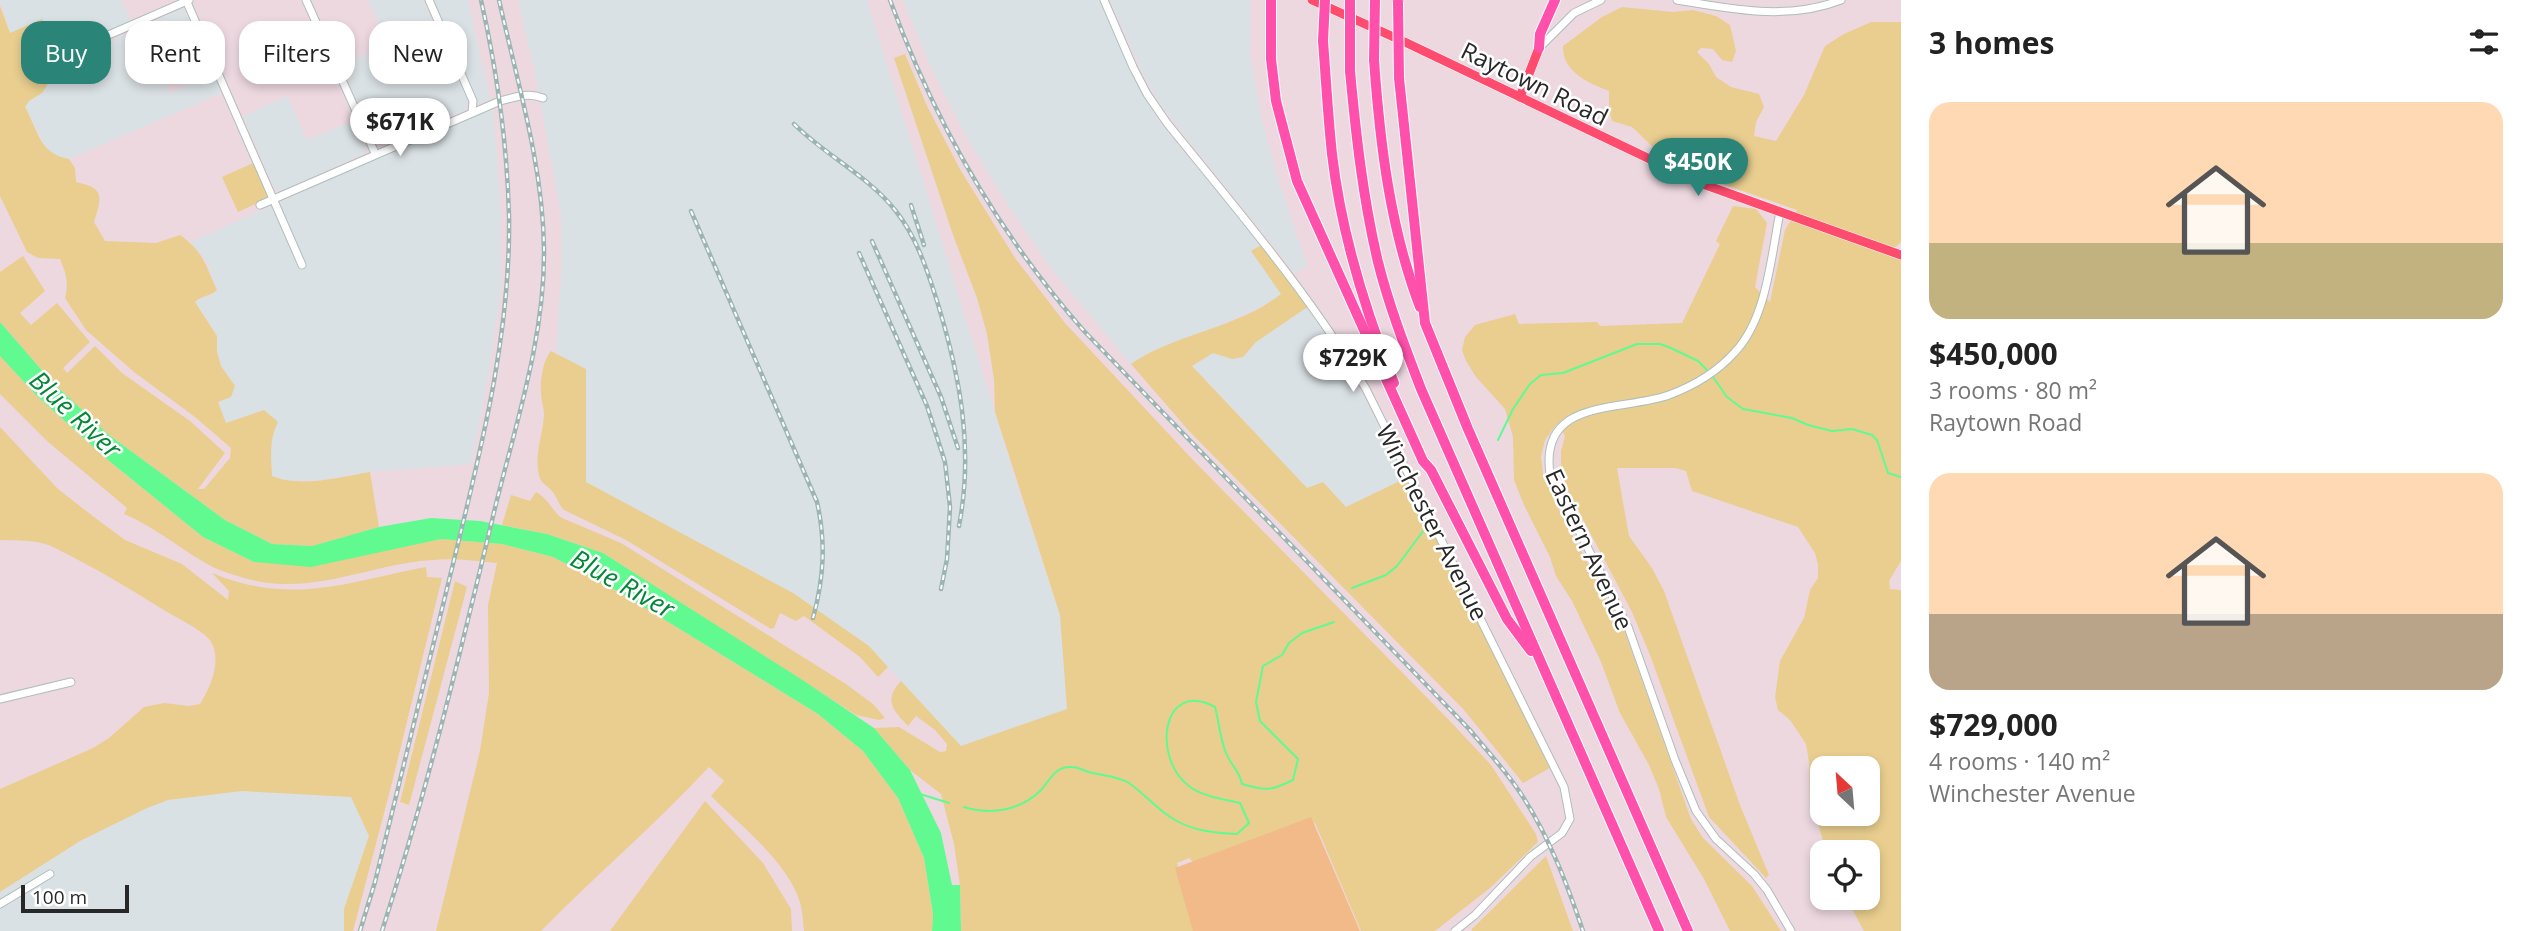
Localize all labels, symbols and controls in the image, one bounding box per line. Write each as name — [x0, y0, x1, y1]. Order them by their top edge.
chip: Buy — [21, 21, 111, 84]
chip: Rent — [125, 21, 225, 84]
chip: Filters — [239, 21, 355, 84]
chip: New — [369, 21, 467, 84]
text: 3 homes — [1929, 22, 2054, 63]
icon: filters — [2465, 23, 2503, 61]
street label: Raytown Road — [1456, 33, 1614, 133]
pin: $671K — [351, 99, 449, 158]
text: $671K — [366, 105, 434, 137]
pin: $450K — [1649, 138, 1747, 198]
text: $450K — [1664, 145, 1732, 177]
icon: home — [2153, 147, 2279, 273]
text: $450,000 — [1929, 333, 2058, 374]
pin: $729K — [1304, 334, 1402, 394]
text: $729K — [1319, 341, 1387, 373]
water label: Blue River — [22, 362, 131, 467]
text: 3 rooms · 80 m² — [1929, 374, 2097, 406]
text: Raytown Road — [1929, 406, 2082, 438]
street label: Winchester Avenue — [1369, 418, 1497, 626]
street label: Eastern Avenue — [1538, 463, 1642, 635]
icon: home — [2153, 518, 2279, 644]
water label: Blue River — [565, 540, 683, 627]
text: $729,000 — [1929, 704, 2058, 745]
text: 4 rooms · 140 m² — [1929, 745, 2110, 777]
north arrow — [1810, 756, 1880, 826]
map controls — [1810, 756, 1880, 910]
text: Winchester Avenue — [1929, 777, 2136, 809]
button: locate — [1810, 840, 1880, 910]
scale bar — [21, 882, 130, 914]
text: 100 m — [32, 884, 87, 910]

